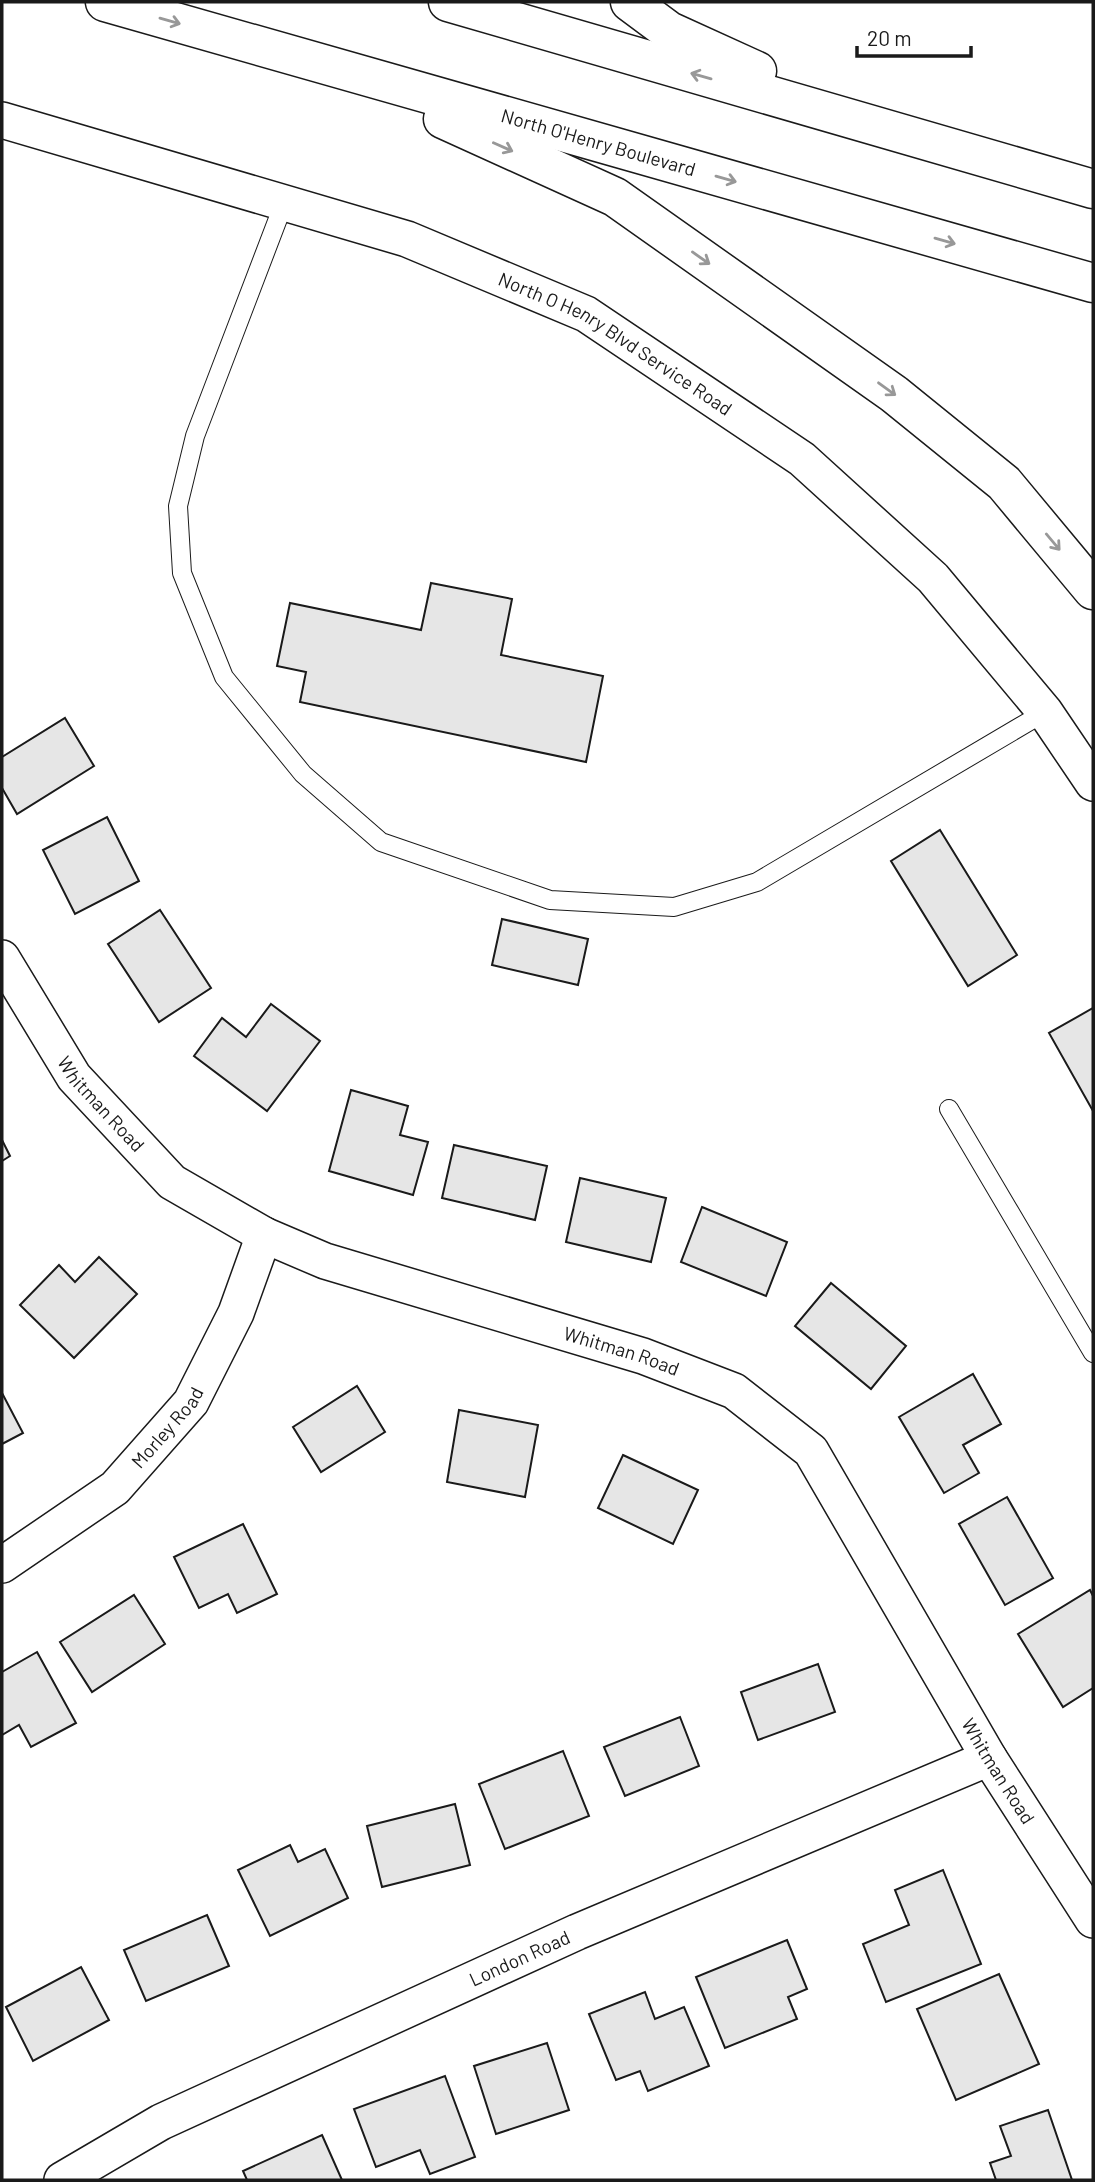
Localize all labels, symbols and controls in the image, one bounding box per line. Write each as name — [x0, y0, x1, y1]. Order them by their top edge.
scale bar — [857, 14, 971, 58]
one-way arrow — [159, 15, 181, 28]
text: 20 m — [867, 25, 912, 50]
one-way arrow — [690, 68, 712, 81]
street label: North O'Henry Boulevard — [499, 103, 698, 180]
one-way arrow — [492, 141, 513, 154]
one-way arrow — [714, 174, 736, 187]
one-way arrow — [933, 235, 955, 248]
one-way arrow — [691, 251, 710, 265]
street label: North O Henry Blvd Service Road — [495, 267, 737, 420]
one-way arrow — [877, 382, 896, 396]
one-way arrow — [1046, 533, 1061, 551]
street label: Whitman Road — [53, 1052, 150, 1156]
street label: Whitman Road — [561, 1321, 683, 1380]
street label: Morley Road — [126, 1383, 208, 1473]
street label: Whitman Road — [957, 1714, 1040, 1828]
street label: London Road — [465, 1925, 573, 1991]

